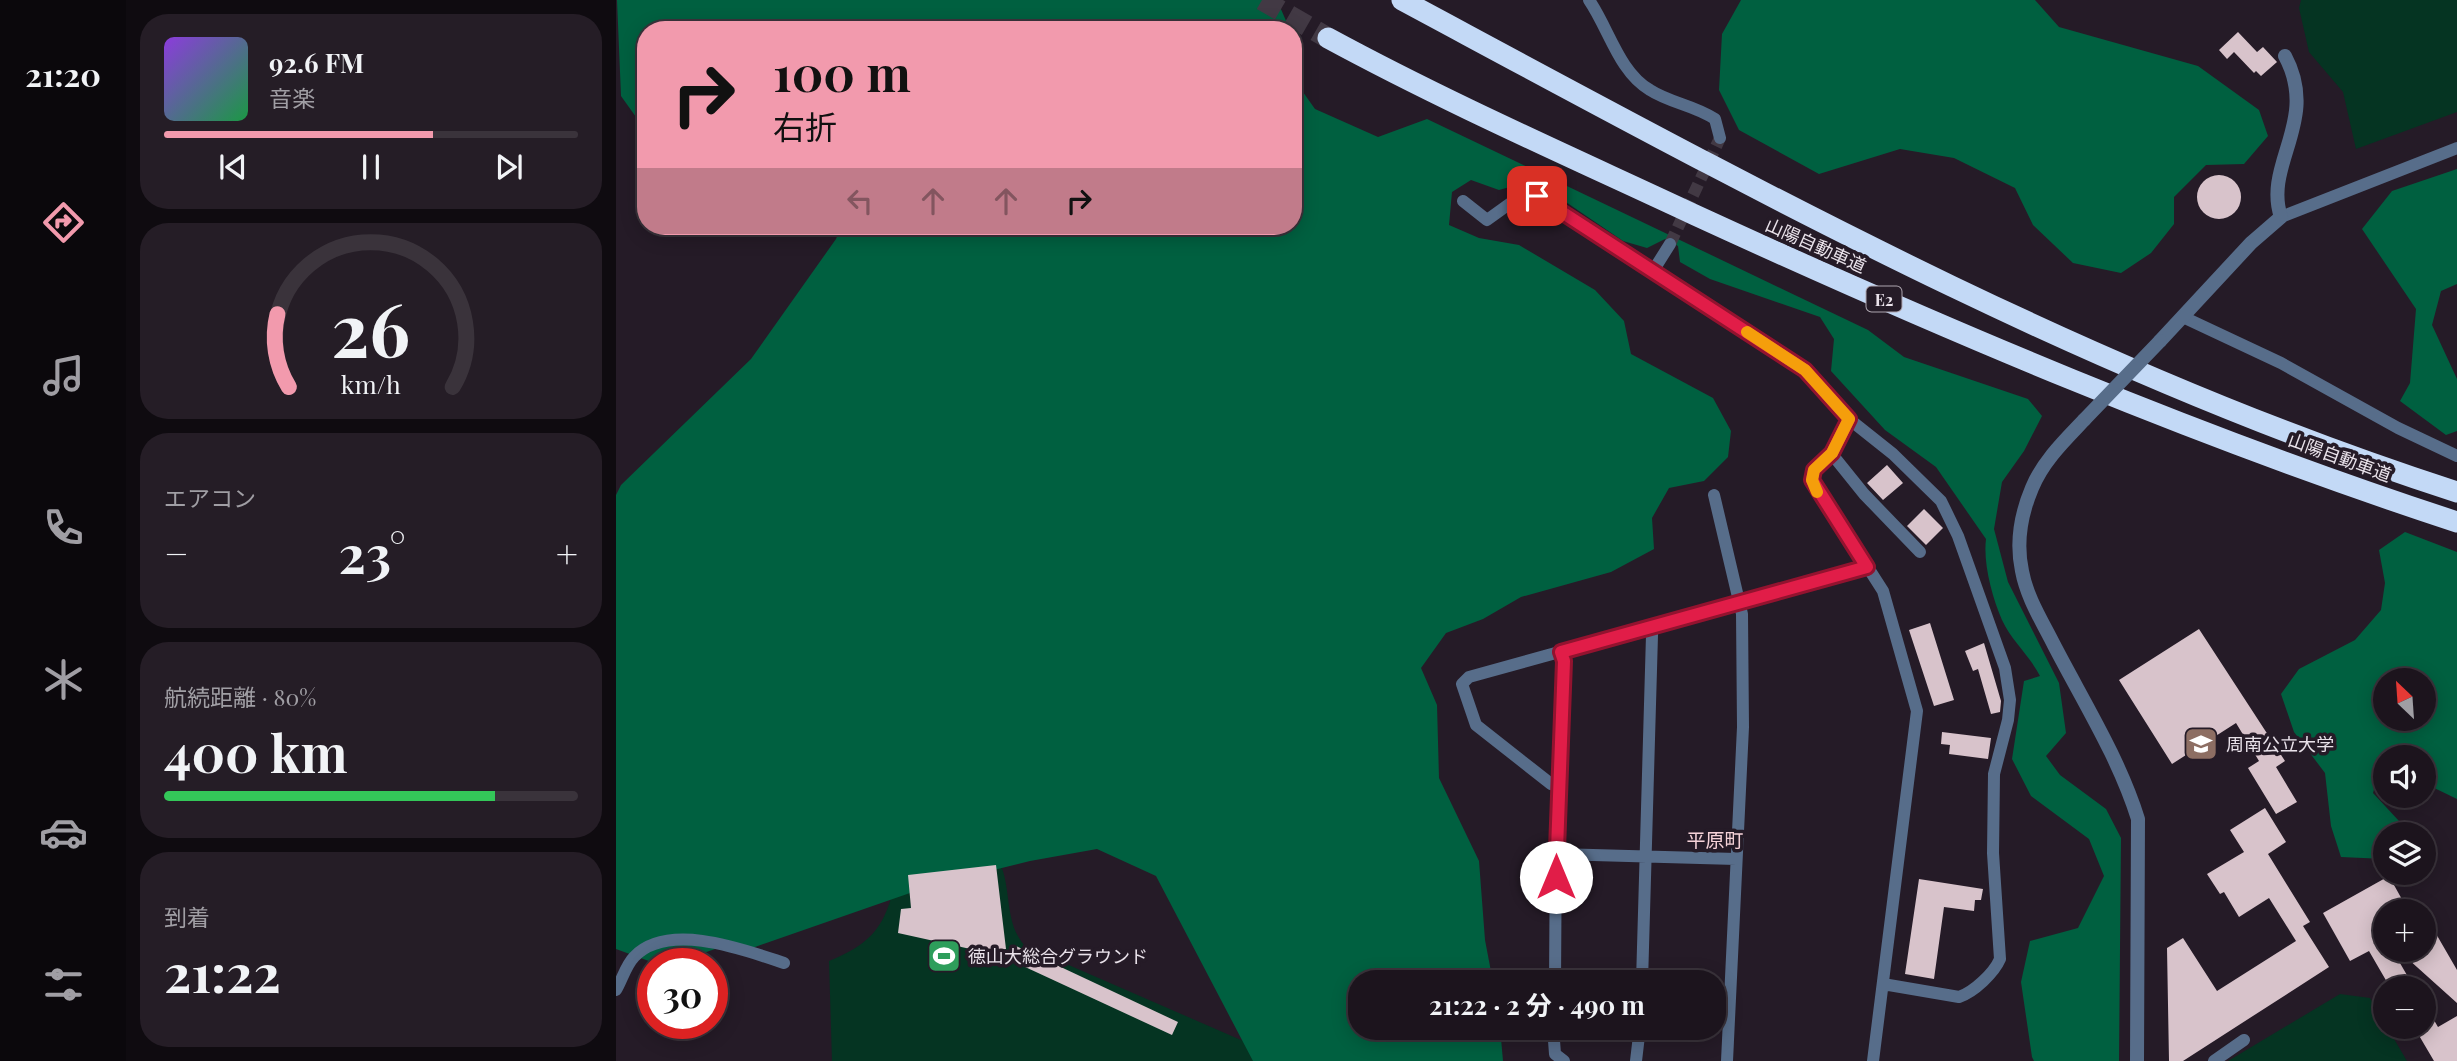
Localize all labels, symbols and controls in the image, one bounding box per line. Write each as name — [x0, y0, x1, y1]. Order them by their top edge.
text: 100 m — [773, 39, 911, 104]
text: 92.6 FM — [269, 45, 364, 80]
icon: right — [658, 49, 749, 140]
text: 21:20 — [25, 52, 101, 95]
text: 音楽 — [269, 82, 315, 113]
text: 右折 — [773, 104, 837, 147]
icon: previous — [214, 148, 252, 186]
icon: pause — [352, 148, 390, 186]
icon: next — [490, 148, 528, 186]
pin — [1507, 166, 1567, 226]
icon: arrive — [1518, 177, 1556, 215]
icon: left — [841, 182, 879, 220]
icon: ahead — [914, 182, 952, 220]
icon: ahead — [987, 182, 1025, 220]
icon: right — [1060, 182, 1098, 220]
icon: directions — [39, 198, 88, 247]
street label: 山陽自動車道 — [1762, 212, 1870, 278]
text: 26 — [332, 279, 410, 376]
road number: E2 — [1866, 286, 1902, 312]
icon: music — [39, 351, 88, 400]
text: km/h — [341, 367, 401, 400]
street label: 山陽自動車道 — [2285, 427, 2395, 487]
text: エアコン — [164, 482, 256, 513]
icon: phone — [39, 503, 88, 552]
text: 23° — [339, 518, 406, 587]
text: − — [164, 527, 189, 578]
text: + — [556, 527, 578, 578]
icon: climate — [39, 655, 88, 704]
north arrow — [2373, 668, 2436, 732]
map controls — [2373, 668, 2436, 1039]
text: 航続距離 · 80% — [164, 681, 316, 712]
text: 400 km — [164, 717, 348, 786]
school or university icon: 周南公立大学 — [2182, 725, 2220, 763]
place label: 周南公立大学 — [2226, 732, 2334, 756]
button: sound — [2373, 745, 2436, 808]
icon: car — [39, 808, 88, 857]
button: layers — [2373, 822, 2436, 885]
district label: 平原町 — [1686, 826, 1744, 852]
position arrow — [1519, 840, 1593, 914]
button: + — [2373, 899, 2436, 962]
text: 到着 — [164, 901, 210, 932]
text: 21:22 — [164, 937, 281, 1006]
sports icon: 徳山大総合グラウンド — [925, 937, 963, 975]
place label: 徳山大総合グラウンド — [968, 944, 1148, 968]
speed limit sign: 30 — [637, 948, 728, 1039]
icon: filters — [39, 960, 88, 1009]
button: − — [2373, 976, 2436, 1039]
text: 21:22 · 2 分 · 490 m — [1429, 987, 1645, 1022]

